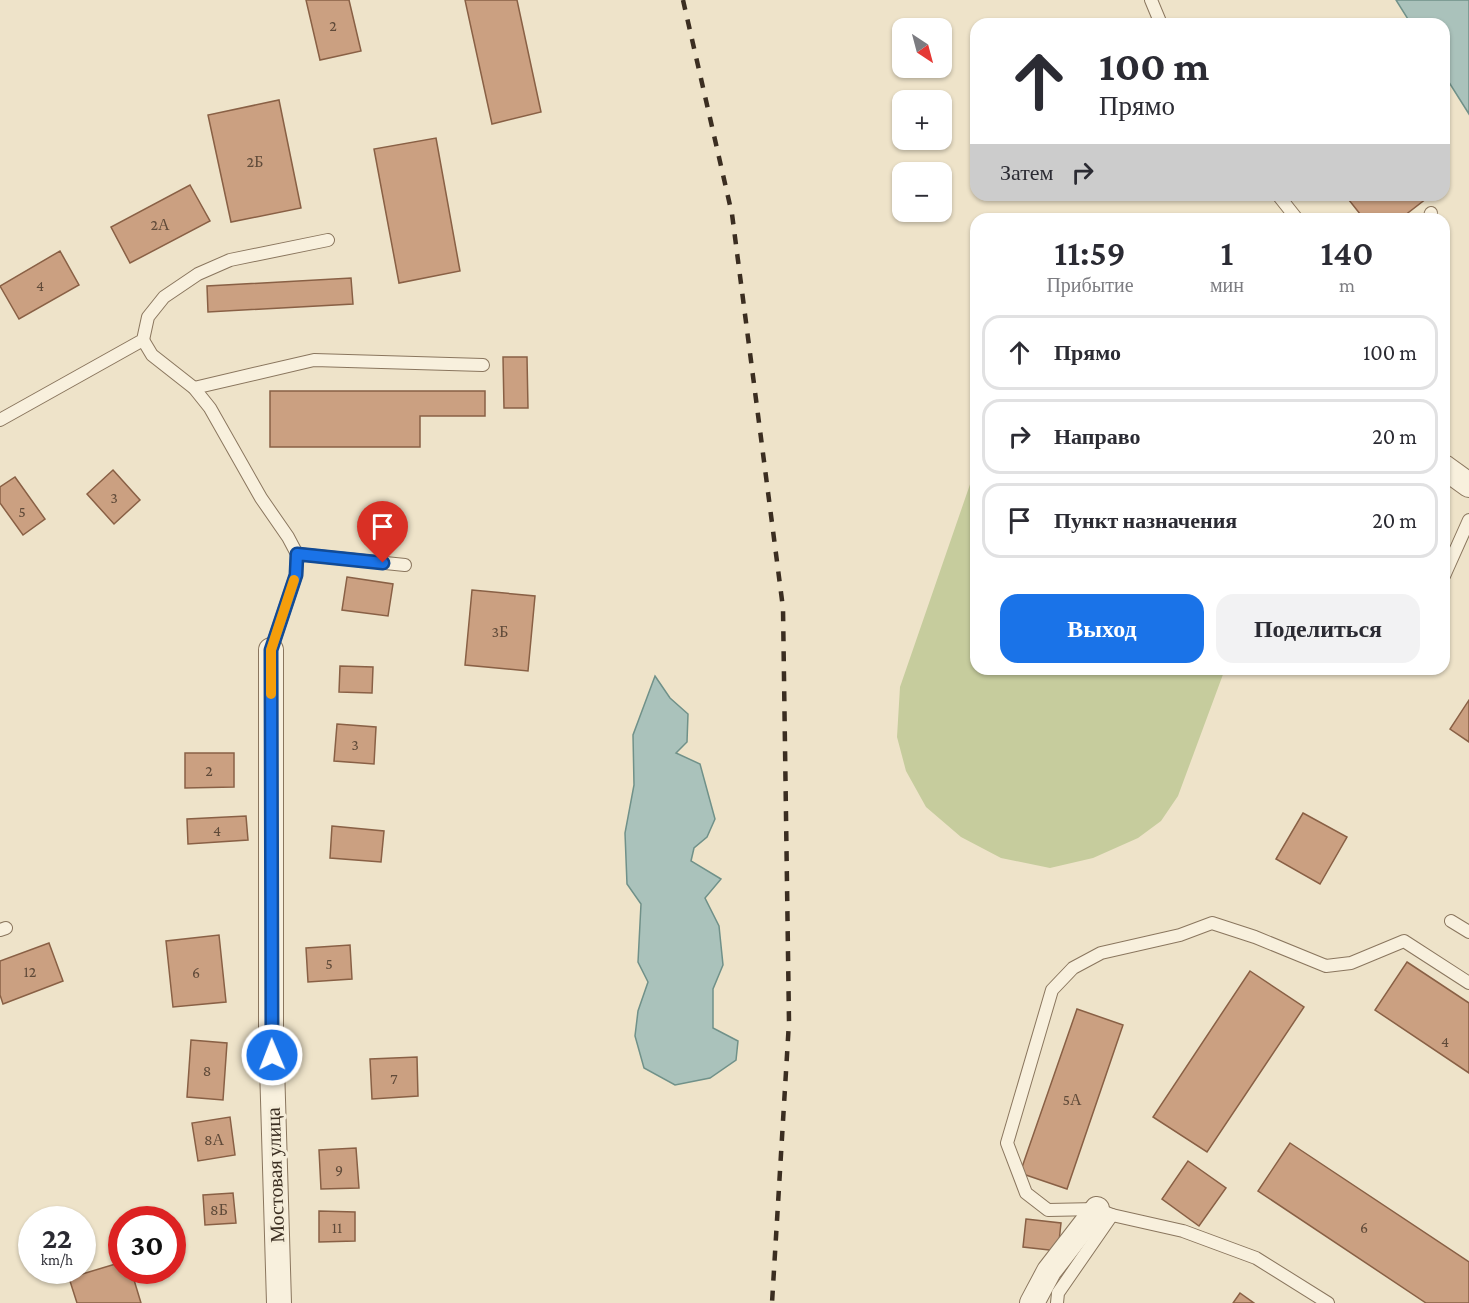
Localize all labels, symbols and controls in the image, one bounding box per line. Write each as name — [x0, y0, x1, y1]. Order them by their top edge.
house number: 2 — [329, 17, 337, 34]
north arrow — [892, 18, 952, 78]
map controls — [892, 18, 952, 222]
icon: ahead — [1000, 42, 1078, 120]
text: 100 m — [1099, 42, 1209, 89]
button: + — [892, 90, 952, 150]
text: Прямо — [1099, 91, 1175, 121]
house number: 2Б — [247, 153, 263, 170]
icon: right — [1066, 156, 1099, 189]
text: Затем — [1000, 160, 1054, 185]
button: − — [892, 162, 952, 222]
house number: 2А — [150, 216, 170, 233]
text: 11:59 — [1054, 233, 1126, 273]
text: 1 — [1221, 233, 1233, 273]
text: 140 — [1320, 233, 1374, 273]
text: Прибытие — [1046, 274, 1134, 296]
text: мин — [1210, 274, 1244, 296]
text: m — [1339, 274, 1355, 296]
house number: 4 — [36, 277, 44, 294]
icon: ahead — [1003, 336, 1036, 369]
text: Прямо — [1054, 340, 1121, 365]
text: 100 m — [1363, 340, 1417, 365]
icon: right — [1003, 420, 1036, 453]
text: Направо — [1054, 424, 1140, 449]
text: 20 m — [1372, 424, 1417, 449]
house number: 3 — [110, 489, 118, 506]
pin — [357, 501, 408, 563]
house number: 5 — [18, 503, 26, 520]
icon: arrive — [1003, 504, 1036, 537]
text: Пункт назначения — [1054, 508, 1237, 533]
text: 20 m — [1372, 508, 1417, 533]
icon: arrive — [366, 510, 399, 543]
button: Выход — [1000, 594, 1204, 663]
button: Поделиться — [1216, 594, 1420, 663]
house number: 3Б — [492, 623, 508, 640]
house number: 3 — [351, 736, 359, 753]
house number: 2 — [205, 762, 213, 779]
house number: 4 — [213, 822, 221, 839]
house number: 5 — [325, 955, 333, 972]
house number: 12 — [24, 963, 37, 980]
house number: 6 — [192, 964, 200, 981]
position arrow — [240, 1023, 304, 1087]
house number: 4 — [1441, 1033, 1449, 1050]
house number: 8 — [203, 1062, 211, 1079]
house number: 7 — [390, 1070, 398, 1087]
house number: 5А — [1062, 1091, 1082, 1108]
street label: Мостовая улица — [262, 1107, 289, 1243]
house number: 8А — [204, 1131, 225, 1148]
house number: 9 — [335, 1161, 343, 1178]
house number: 8Б — [210, 1201, 228, 1218]
speed limit sign: 30 — [108, 1206, 186, 1284]
house number: 11 — [332, 1219, 342, 1236]
house number: 6 — [1360, 1219, 1368, 1236]
text: 22 — [42, 1221, 72, 1254]
text: km/h — [41, 1252, 73, 1268]

